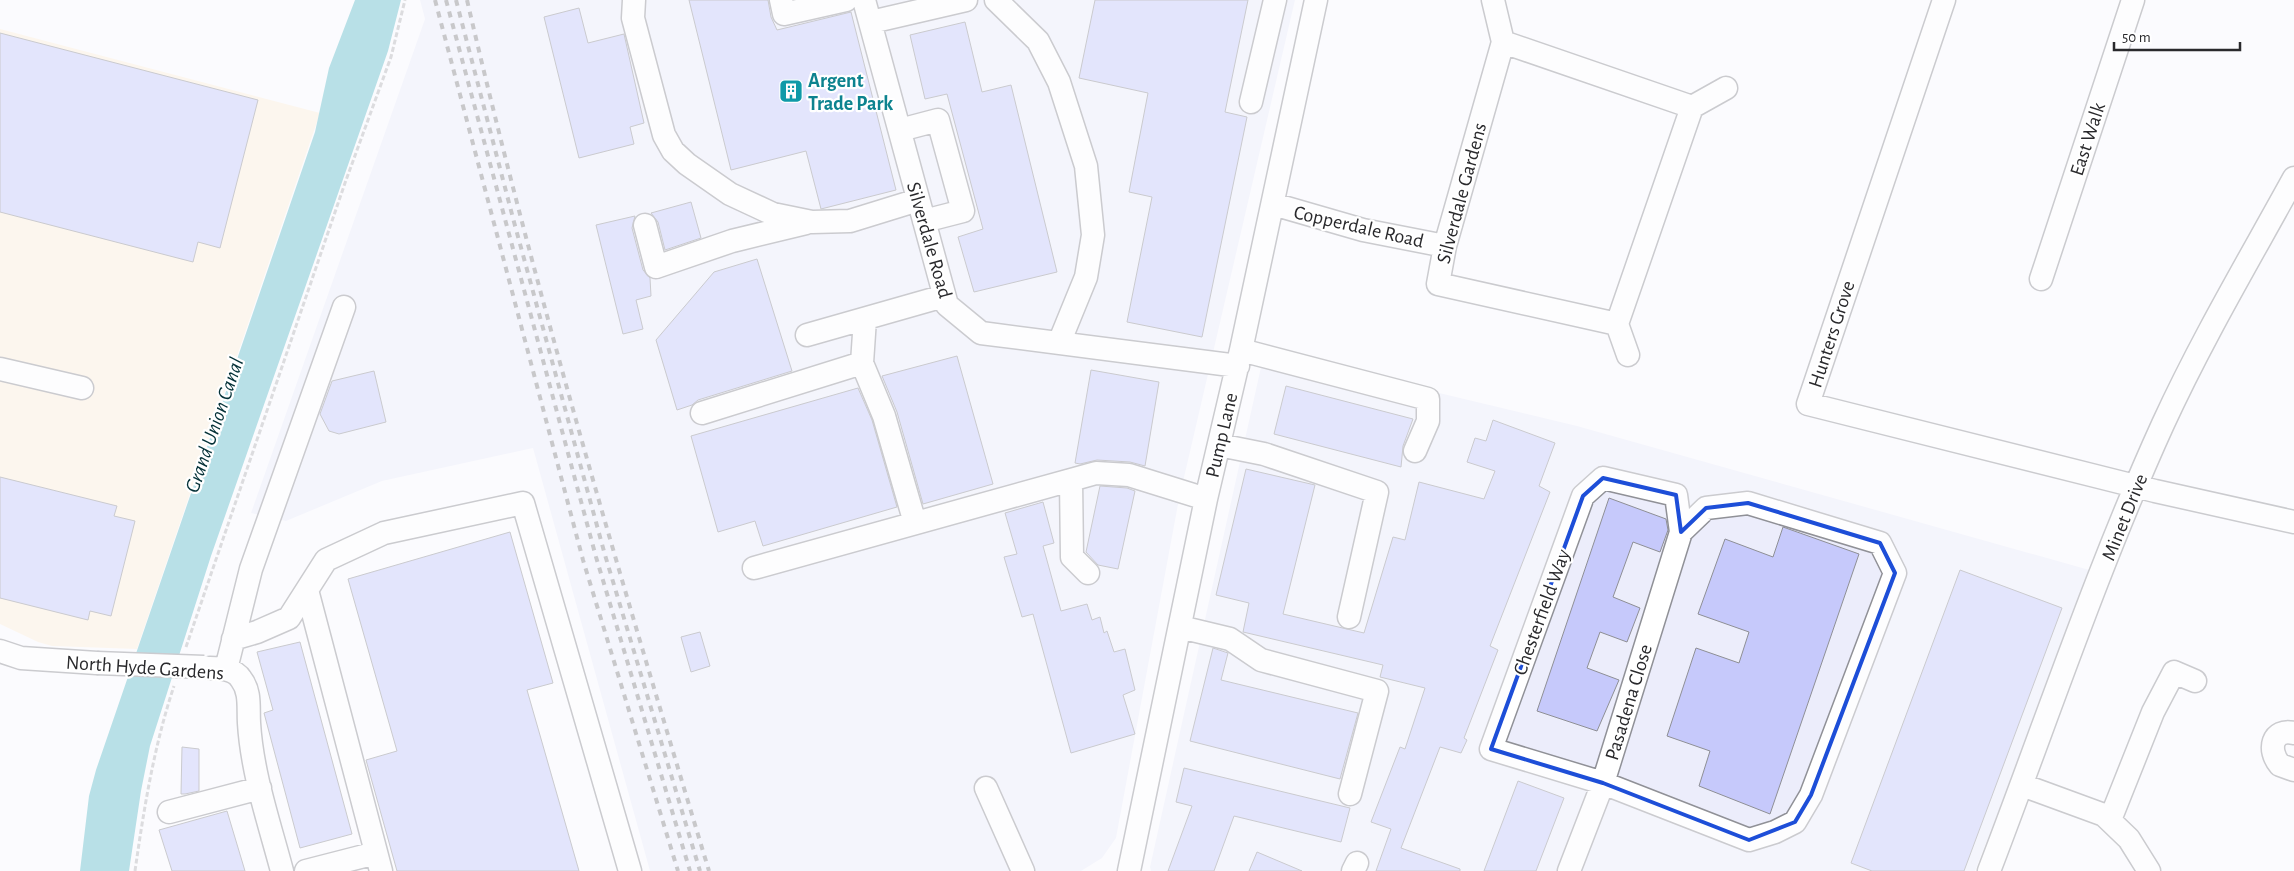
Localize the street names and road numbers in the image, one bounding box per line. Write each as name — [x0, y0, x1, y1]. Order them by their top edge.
street label: East Walk — [2067, 100, 2109, 178]
street label: Silverdale Gardens — [1434, 121, 1490, 266]
street label: Silverdale Road — [903, 180, 955, 301]
street label: Copperdale Road — [1292, 202, 1426, 252]
street label: Hunters Grove — [1805, 278, 1859, 390]
street label: Pump Lane — [1203, 391, 1241, 480]
street label: Minet Drive — [2099, 471, 2151, 564]
street label: Chesterfield Way — [1510, 546, 1574, 678]
street label: Pasadena Close — [1602, 642, 1656, 763]
street label: North Hyde Gardens — [65, 653, 225, 683]

